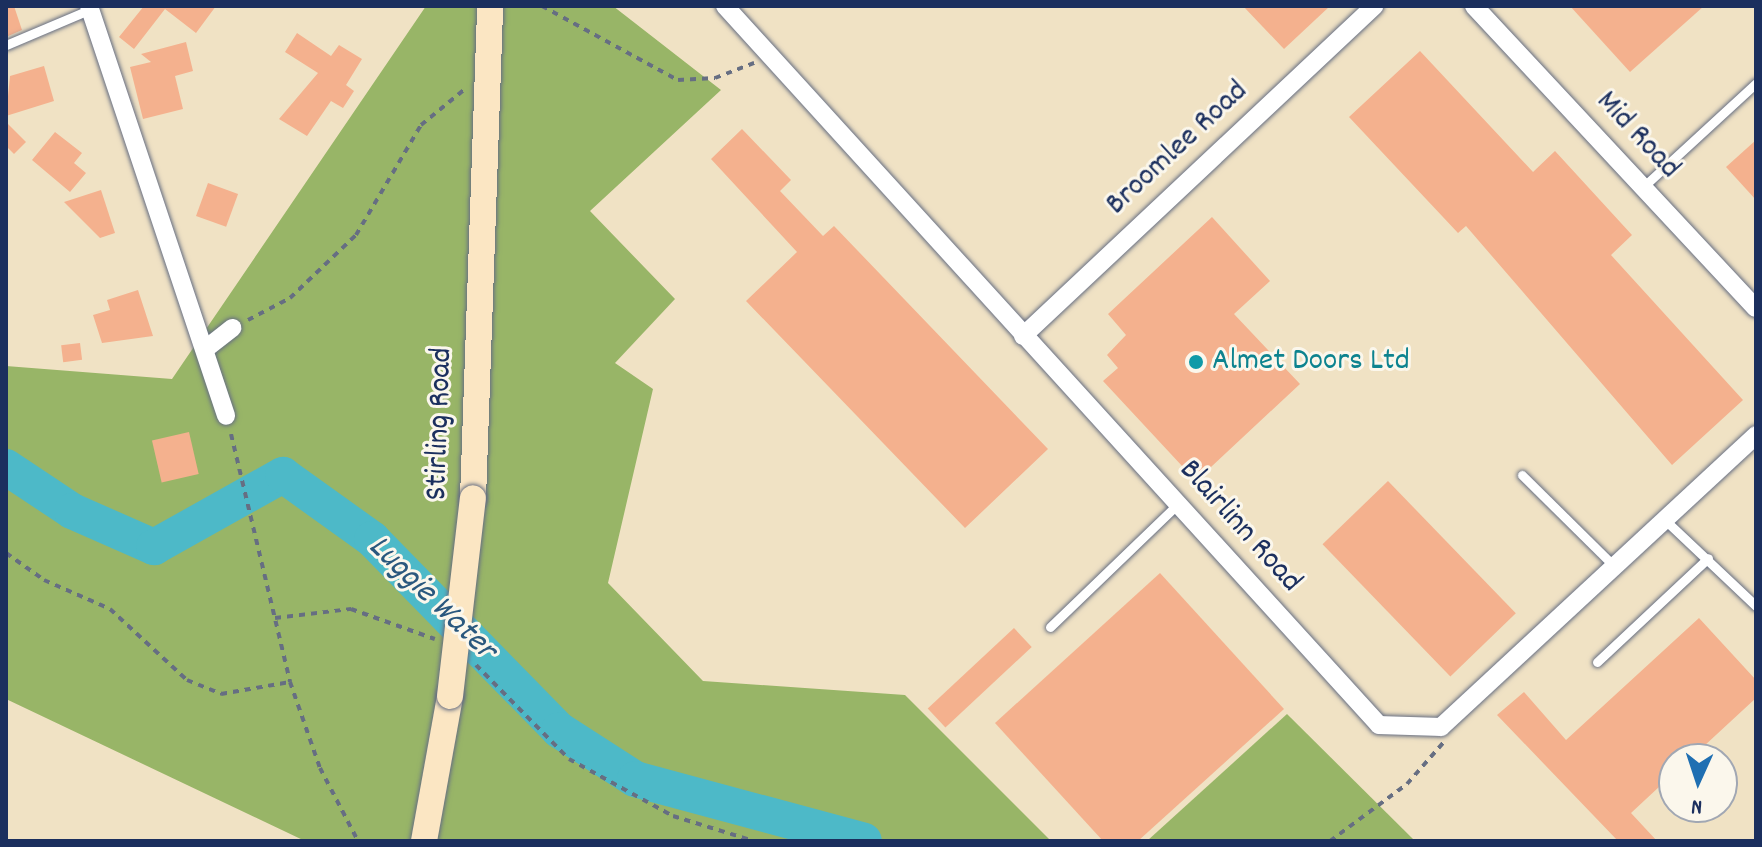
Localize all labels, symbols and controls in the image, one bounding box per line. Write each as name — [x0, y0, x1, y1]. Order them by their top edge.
street label: Broomlee Road — [1099, 73, 1257, 225]
street label: Mid Road — [1587, 84, 1687, 188]
place label: Almet Doors Ltd — [1212, 343, 1410, 381]
street label: Stirling Road — [419, 347, 463, 501]
marker: Almet Doors Ltd — [1187, 353, 1205, 371]
street label: Blairlinn Road — [1169, 453, 1309, 601]
water label: Luggie Water — [358, 528, 504, 670]
north arrow — [1658, 743, 1738, 823]
text: N — [1691, 790, 1703, 821]

